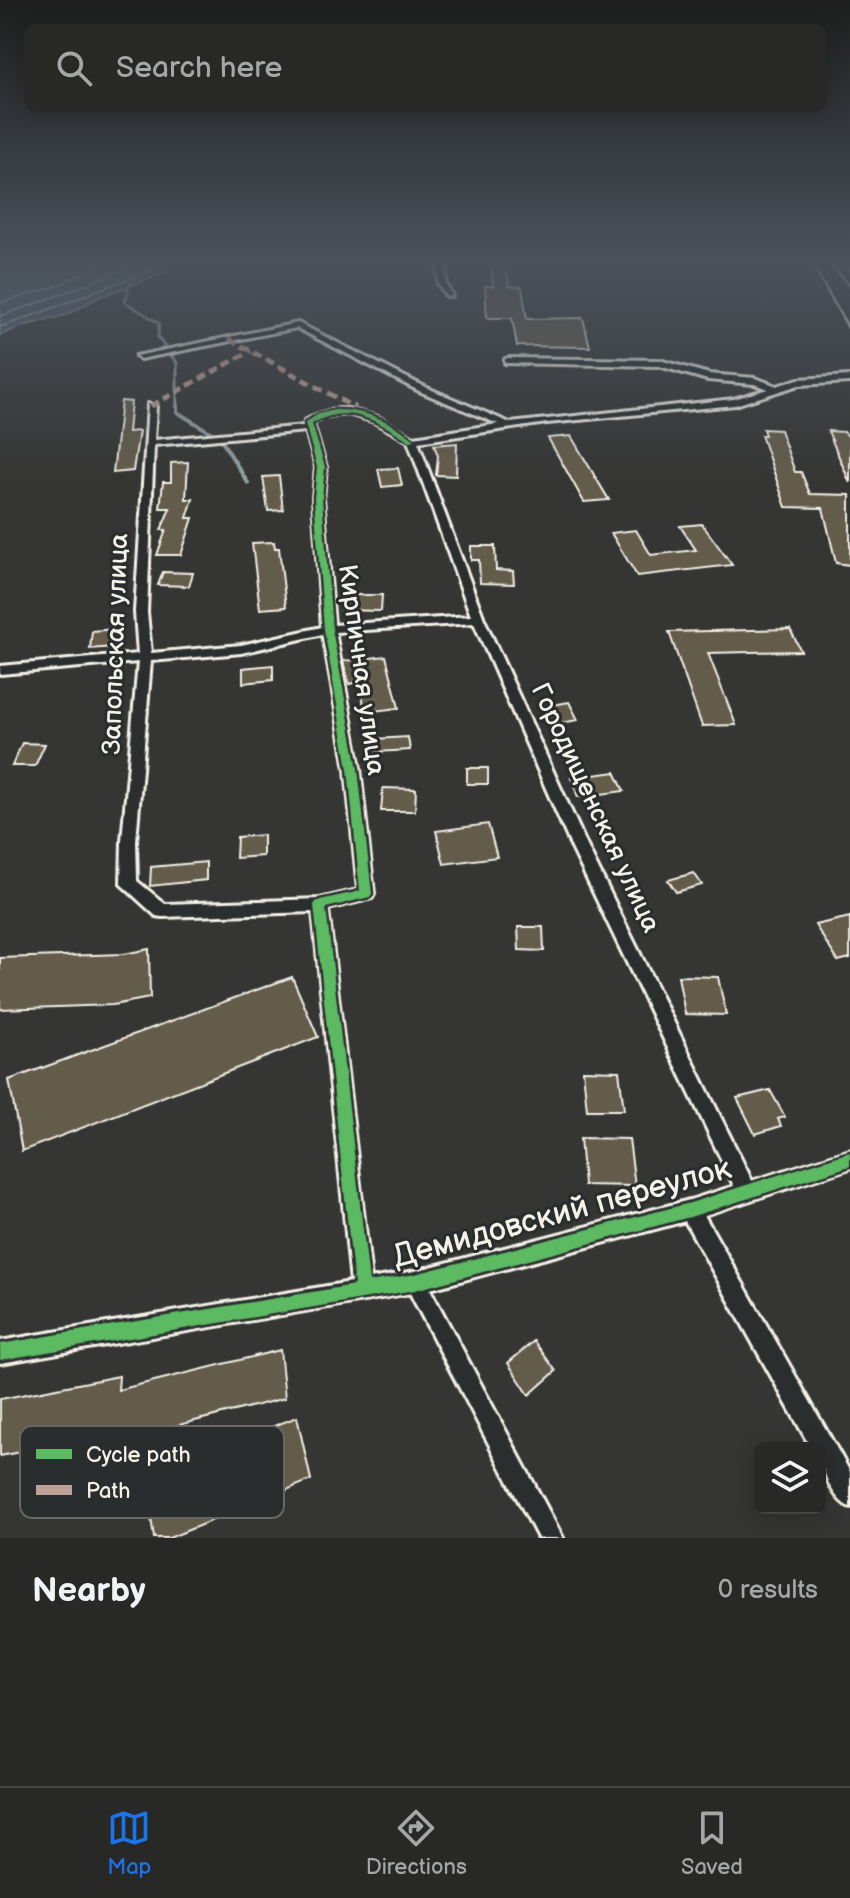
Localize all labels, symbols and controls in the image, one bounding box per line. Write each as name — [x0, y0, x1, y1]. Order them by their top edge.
search box — [24, 24, 826, 112]
icon: search — [52, 46, 96, 90]
text: Search here — [116, 50, 282, 86]
street label: Запольская улица — [97, 533, 135, 755]
street label: Кирпичная улица — [331, 563, 391, 777]
street label: Городищенская улица — [524, 679, 666, 937]
street label: Демидовский переулок — [389, 1149, 735, 1277]
legend — [20, 1426, 284, 1518]
text: Cycle path — [86, 1442, 191, 1469]
map controls — [754, 1442, 826, 1514]
button: layers — [754, 1442, 826, 1514]
text: Path — [86, 1478, 130, 1505]
text: Nearby — [32, 1570, 146, 1611]
text: 0 results — [718, 1575, 818, 1606]
tab: Map — [107, 1806, 151, 1881]
tab: Directions — [366, 1806, 467, 1881]
tab: Saved — [681, 1806, 743, 1881]

